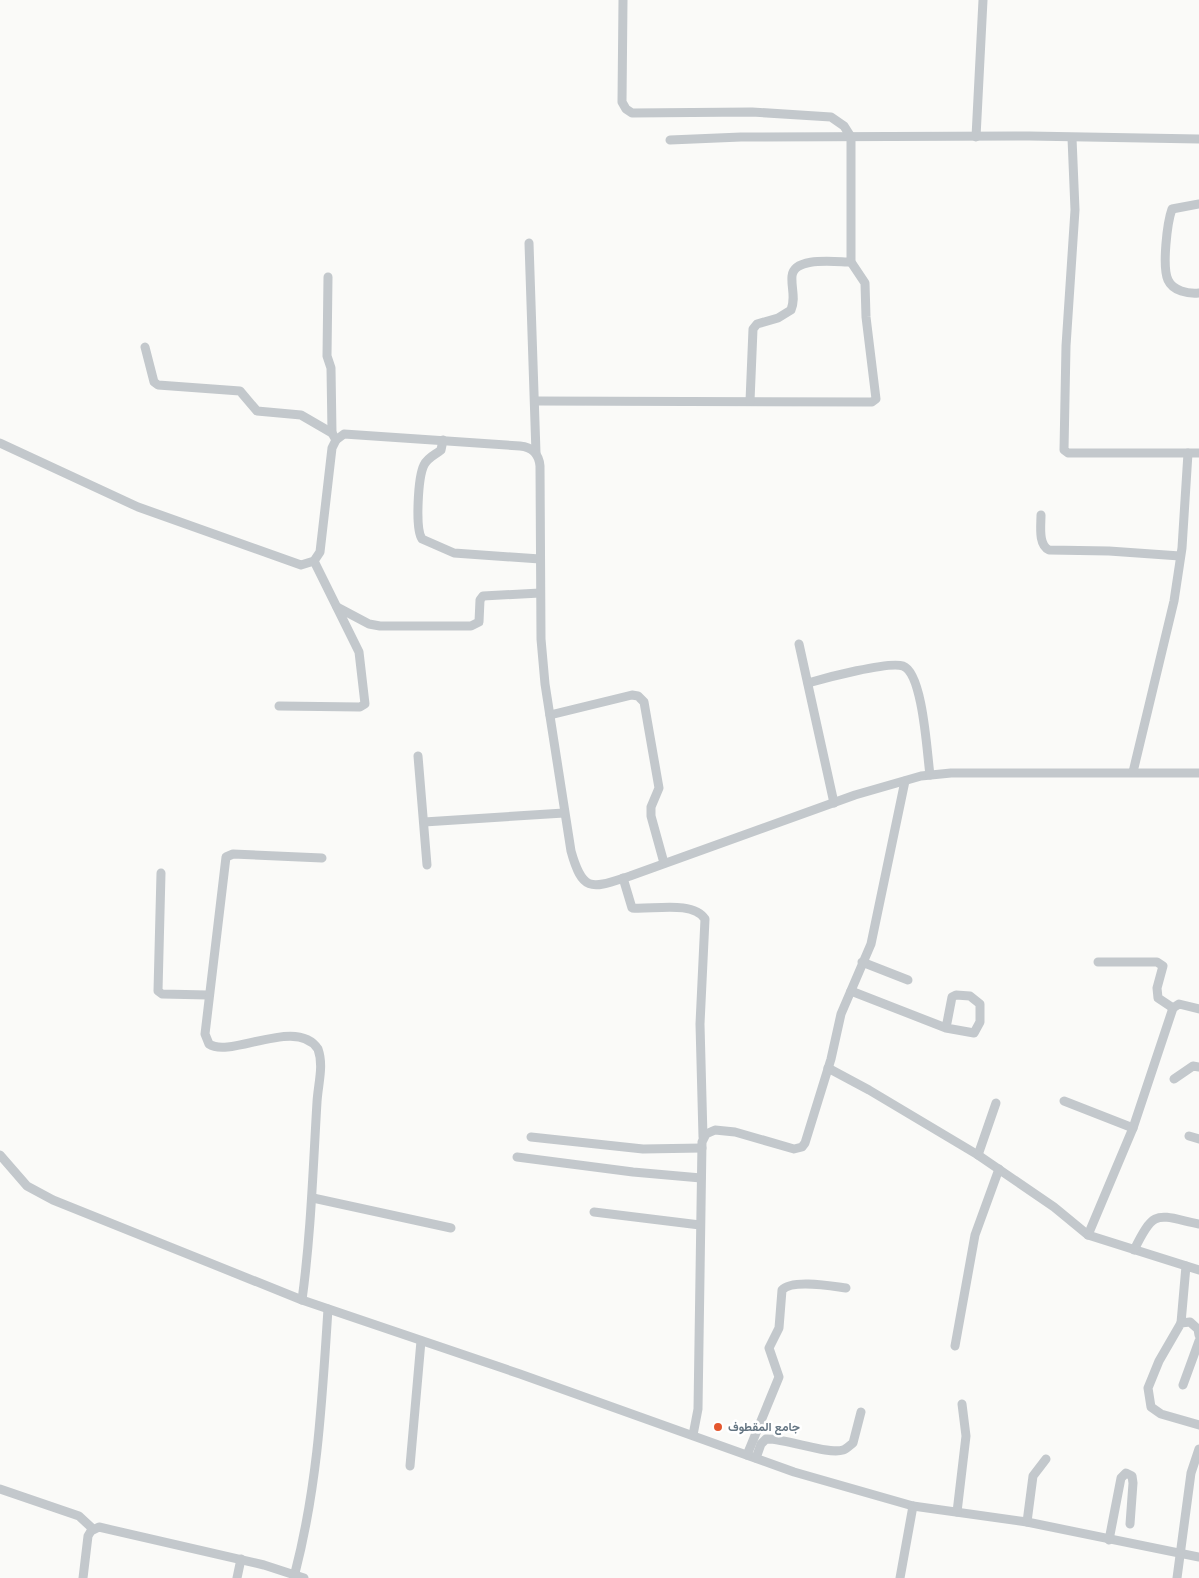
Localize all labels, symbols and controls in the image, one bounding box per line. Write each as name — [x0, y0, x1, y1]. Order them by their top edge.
place label: جامع المقطوف — [728, 1420, 800, 1435]
marker: جامع المقطوف — [712, 1421, 724, 1433]

